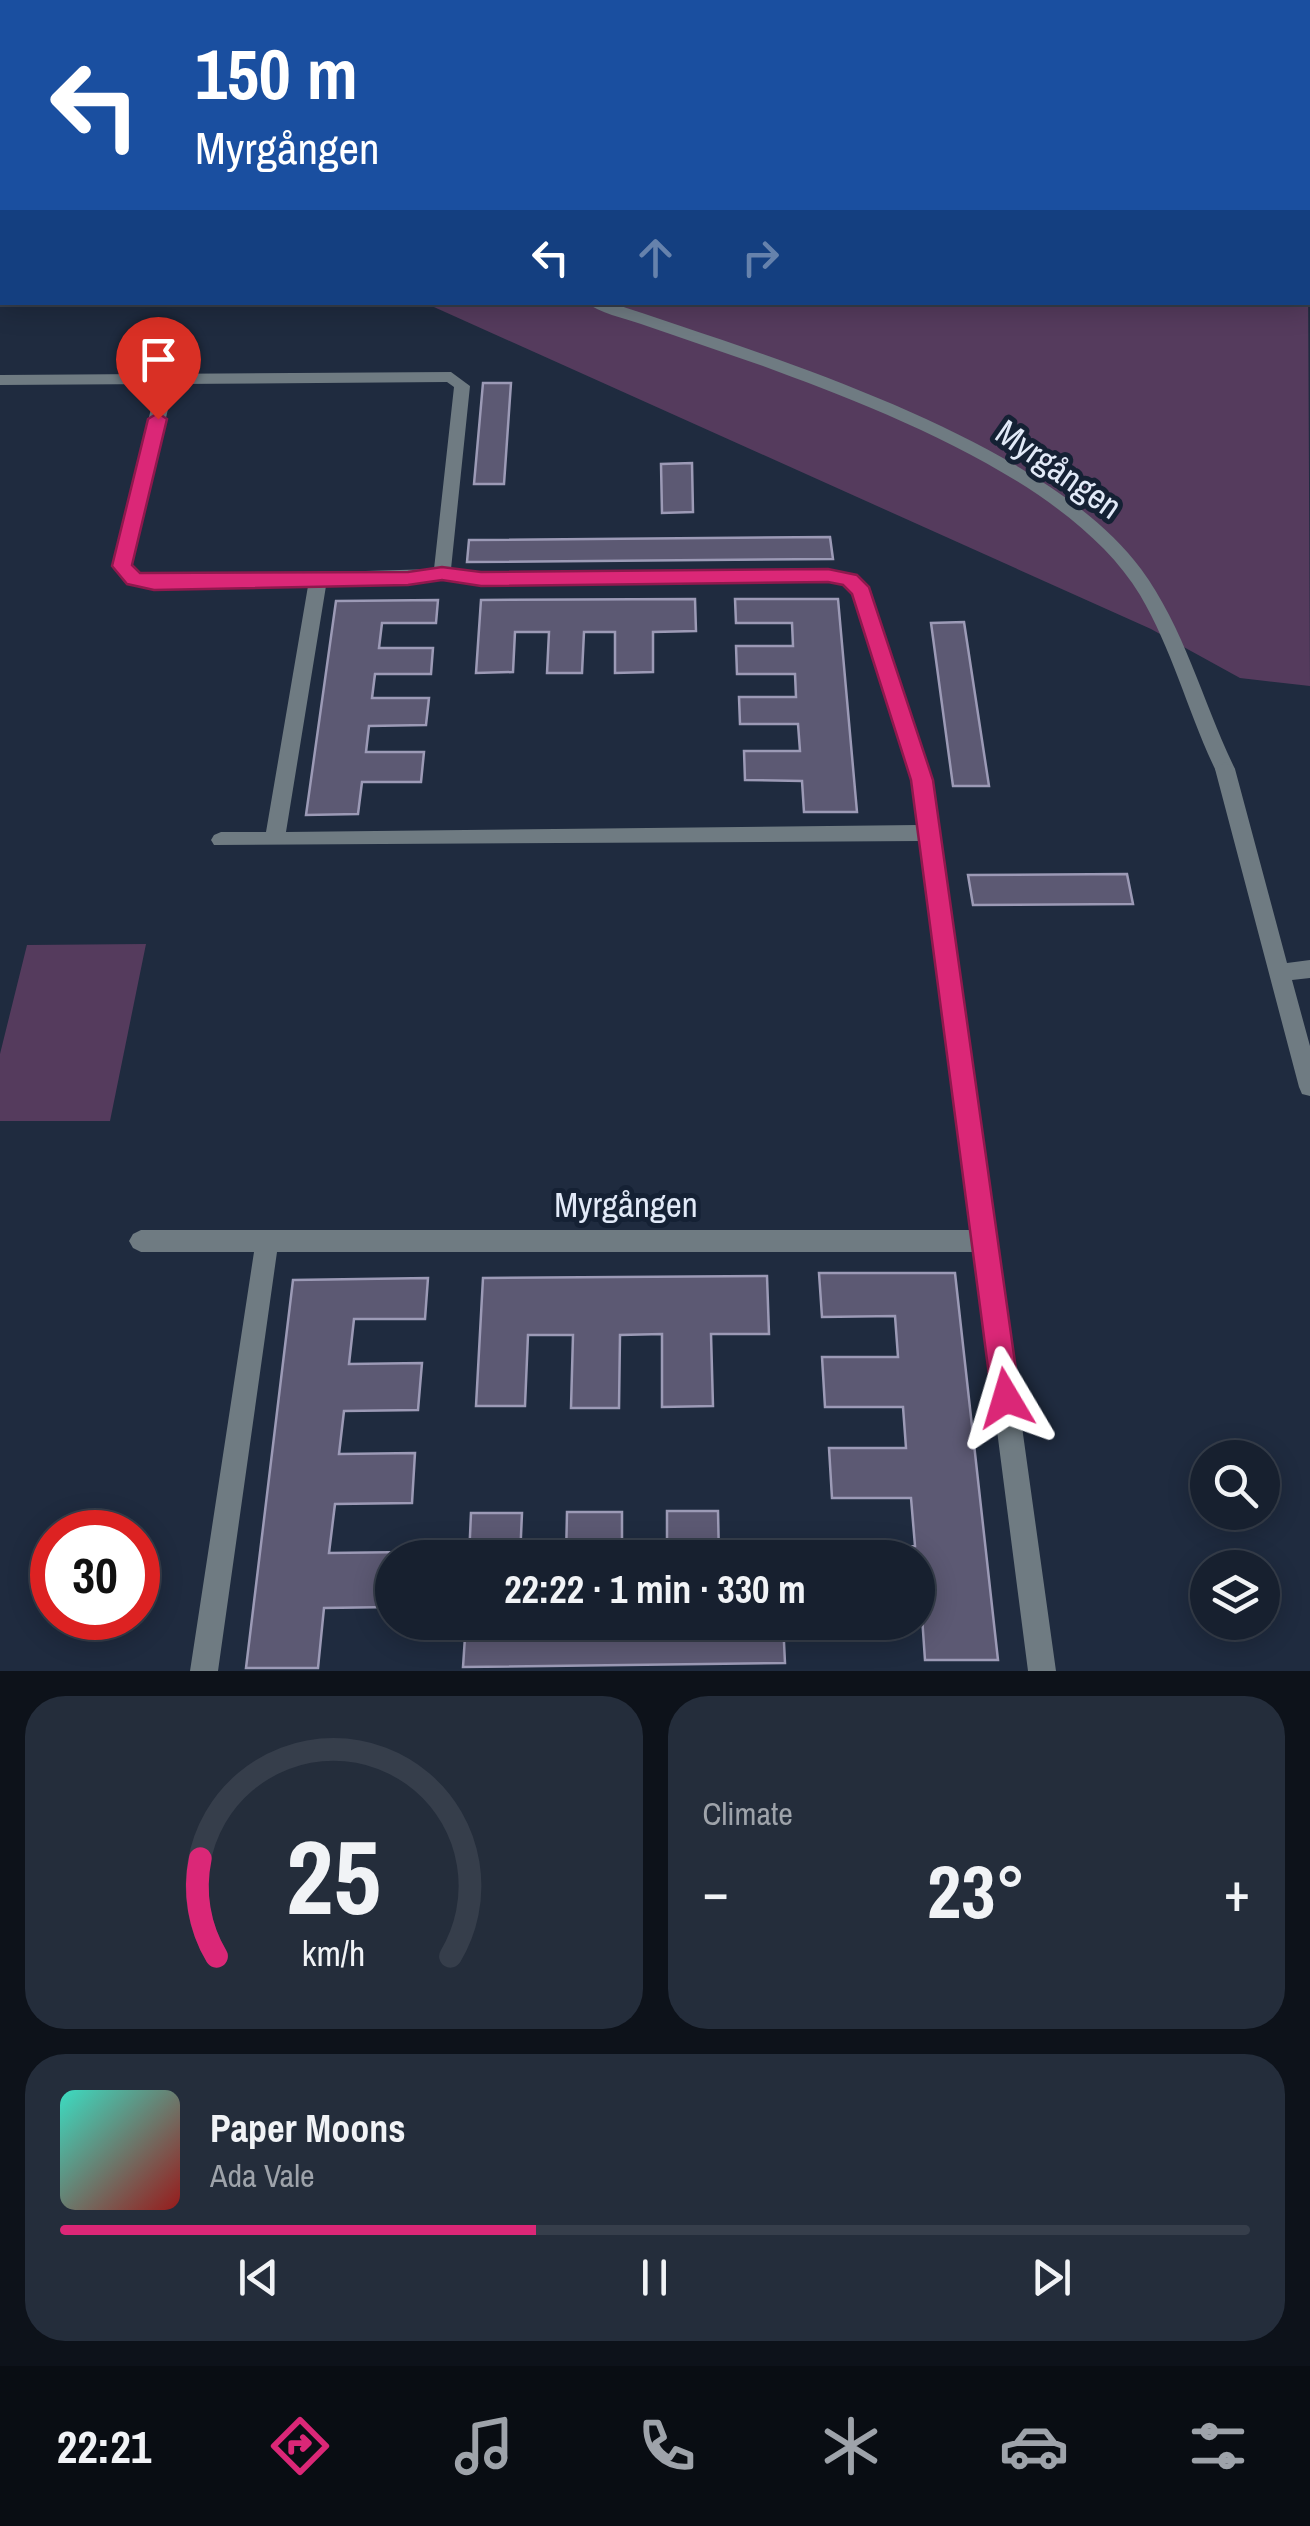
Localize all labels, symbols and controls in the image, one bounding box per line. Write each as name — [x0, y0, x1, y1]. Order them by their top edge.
text: 150 m — [195, 27, 358, 121]
icon: left — [30, 40, 160, 170]
text: Myrgången — [195, 117, 380, 178]
icon: left — [523, 230, 578, 285]
icon: ahead — [628, 230, 683, 285]
icon: right — [733, 230, 788, 285]
pin — [116, 317, 201, 420]
icon: arrive — [131, 332, 186, 387]
street label: Myrgången — [987, 409, 1131, 529]
street label: Myrgången — [554, 1181, 698, 1228]
position arrow — [954, 1346, 1058, 1450]
map controls — [1190, 1440, 1280, 1640]
button: search — [1190, 1440, 1280, 1530]
speed limit sign: 30 — [30, 1510, 160, 1640]
button: layers — [1190, 1550, 1280, 1640]
text: 22:22 · 1 min · 330 m — [504, 1564, 806, 1615]
text: Climate — [703, 1792, 793, 1835]
text: 25 — [286, 1806, 381, 1946]
text: 23° — [927, 1840, 1025, 1941]
text: − — [703, 1854, 729, 1928]
text: + — [1224, 1854, 1250, 1928]
text: km/h — [302, 1929, 366, 1977]
text: Paper Moons — [210, 2103, 406, 2154]
text: Ada Vale — [210, 2154, 315, 2197]
icon: previous — [231, 2250, 286, 2305]
icon: pause — [627, 2250, 682, 2305]
icon: next — [1024, 2250, 1079, 2305]
icon: directions — [265, 2411, 335, 2481]
icon: music — [449, 2411, 519, 2481]
icon: phone — [632, 2411, 702, 2481]
icon: climate — [816, 2411, 886, 2481]
icon: car — [999, 2411, 1069, 2481]
icon: filters — [1183, 2411, 1253, 2481]
text: 22:21 — [57, 2416, 151, 2477]

